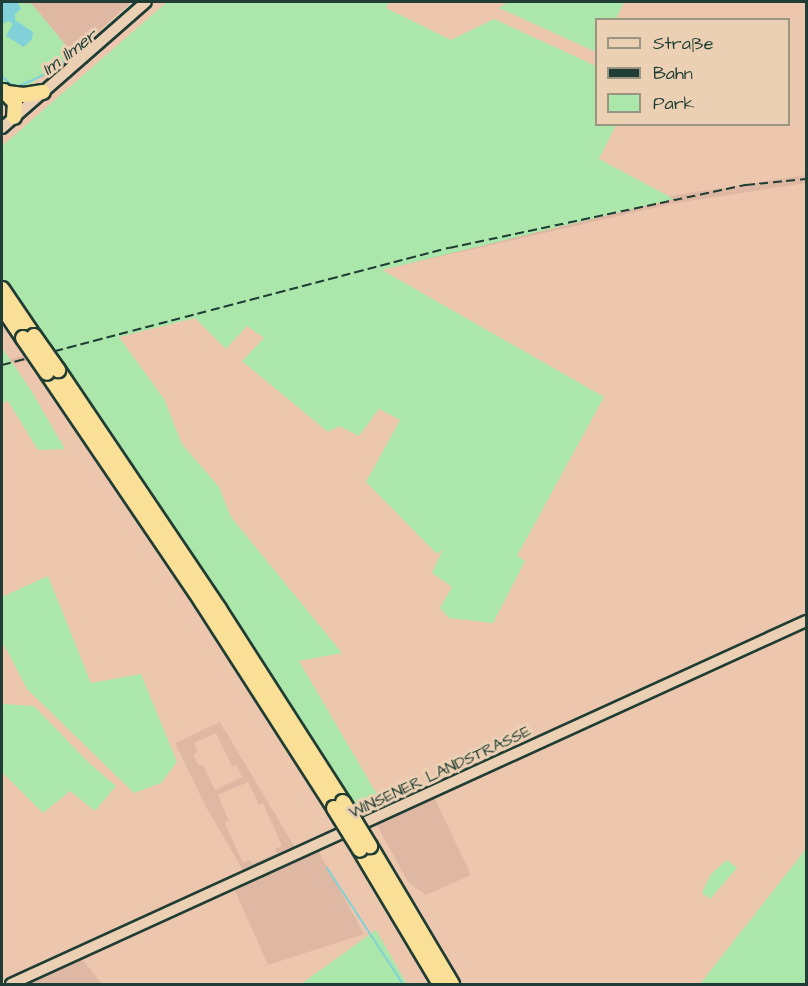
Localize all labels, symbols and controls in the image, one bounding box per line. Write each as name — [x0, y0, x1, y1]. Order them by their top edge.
legend — [595, 18, 790, 126]
water label: Im Ilmer — [38, 25, 102, 81]
text: Straße — [653, 31, 713, 56]
text: Bahn — [653, 61, 693, 86]
text: Park — [653, 91, 695, 116]
street label: WINSENER LANDSTRASSE — [346, 721, 534, 823]

